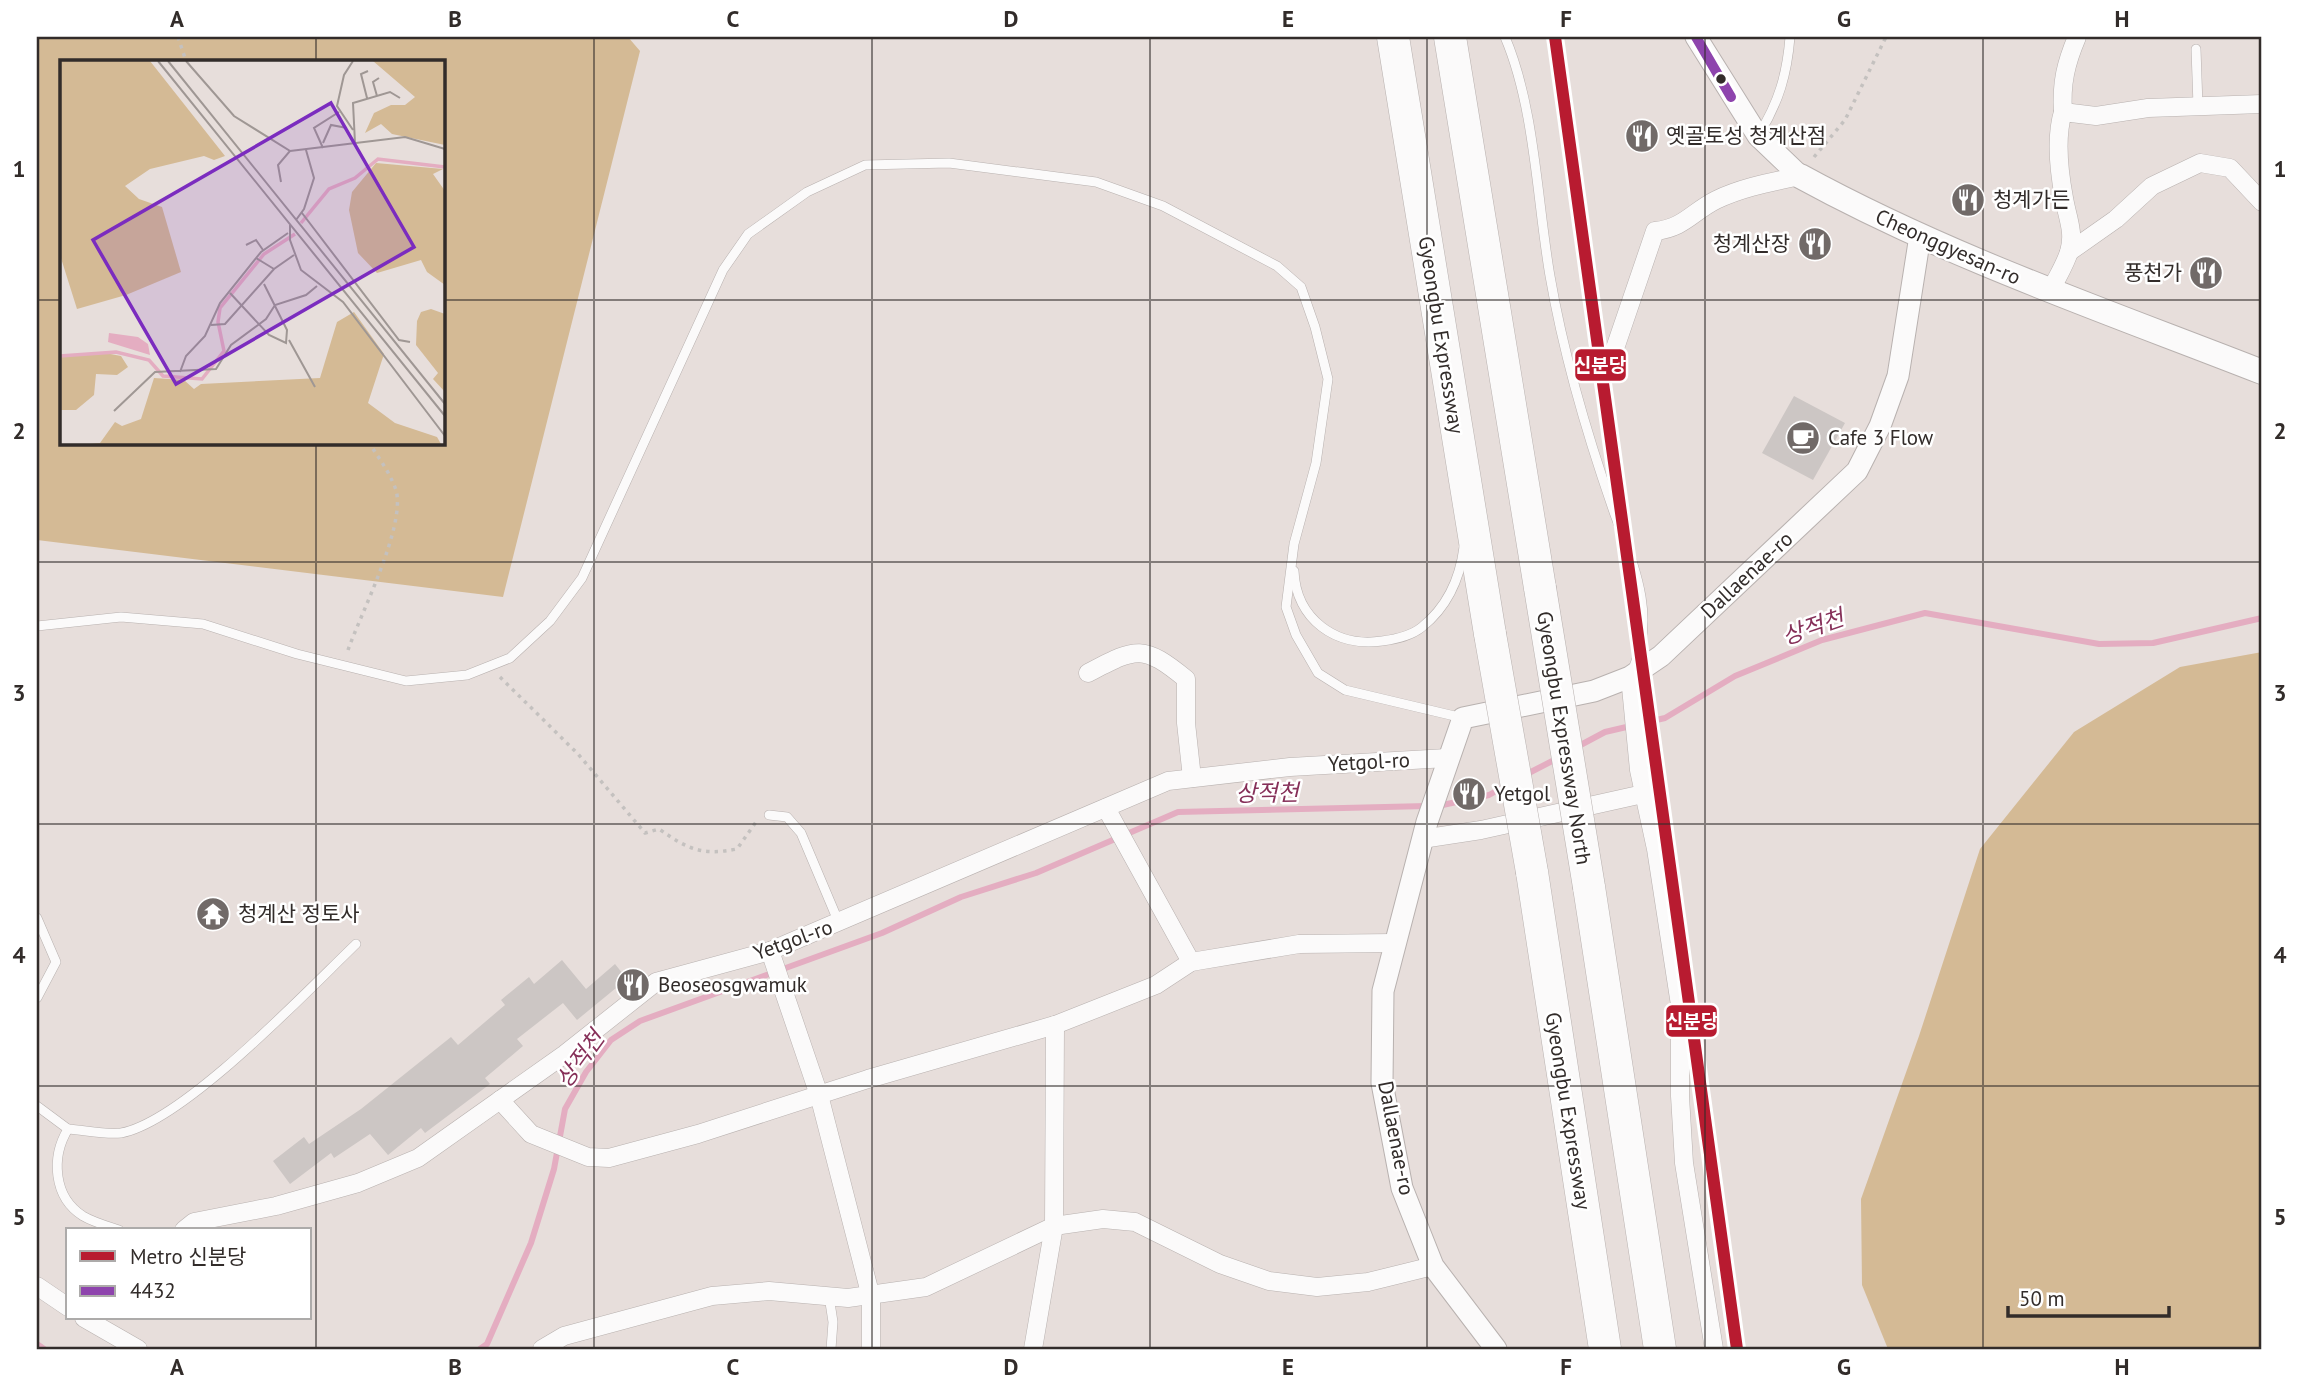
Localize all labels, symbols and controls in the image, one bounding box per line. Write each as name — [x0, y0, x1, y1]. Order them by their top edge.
text: A — [170, 4, 184, 33]
text: B — [448, 4, 462, 33]
text: C — [727, 4, 740, 33]
text: D — [1004, 4, 1018, 33]
text: E — [1282, 4, 1294, 33]
text: F — [1560, 4, 1572, 33]
text: G — [1837, 4, 1851, 33]
text: H — [2115, 4, 2129, 33]
inset map — [60, 60, 444, 444]
unlabelled marker — [1714, 72, 1728, 86]
restaurant icon: 옛골토성 청계산점 — [1623, 117, 1661, 155]
place label: 옛골토성 청계산점 — [1666, 122, 1826, 149]
text: 1 — [12, 154, 26, 183]
text: 1 — [2273, 154, 2287, 183]
restaurant icon: 청계가든 — [1949, 181, 1987, 219]
place label: 청계가든 — [1993, 186, 2070, 213]
street label: Cheonggyesan-ro — [1871, 202, 2025, 291]
restaurant icon: 청계산장 — [1796, 225, 1834, 263]
place label: 청계산장 — [1713, 230, 1790, 257]
street label: Gyeongbu Expressway — [1413, 234, 1470, 436]
restaurant icon: 풍천가 — [2187, 254, 2225, 292]
place label: 풍천가 — [2124, 259, 2182, 286]
line badge: 신분당 — [1574, 348, 1627, 382]
text: 신분당 — [1574, 353, 1627, 377]
text: 2 — [12, 416, 26, 445]
text: 2 — [2273, 416, 2287, 445]
cafe icon: Cafe 3 Flow — [1784, 419, 1822, 457]
place label: Cafe 3 Flow — [1828, 424, 1934, 451]
street label: Dallaenae-ro — [1695, 525, 1798, 624]
water label: 상적천 — [1778, 602, 1850, 651]
street label: Gyeongbu Expressway North — [1531, 609, 1598, 867]
text: 3 — [12, 678, 26, 707]
text: 3 — [2273, 678, 2287, 707]
street label: Yetgol-ro — [1327, 746, 1411, 777]
restaurant icon: Yetgol — [1450, 775, 1488, 813]
water label: 상적천 — [1235, 777, 1302, 808]
place label: Yetgol — [1494, 780, 1550, 807]
temple icon: 청계산 정토사 — [194, 895, 232, 933]
place label: 청계산 정토사 — [238, 900, 360, 927]
street label: Yetgol-ro — [750, 913, 836, 966]
text: 4 — [12, 940, 26, 969]
text: 4 — [2273, 940, 2287, 969]
restaurant icon: Beoseosgwamuk — [614, 966, 652, 1004]
place label: Beoseosgwamuk — [658, 971, 807, 998]
line badge: 신분당 — [1665, 1004, 1718, 1038]
text: 신분당 — [1666, 1009, 1719, 1033]
street label: Gyeongbu Expressway — [1540, 1010, 1597, 1212]
water label: 상적천 — [549, 1022, 612, 1093]
street label: Dallaenae-ro — [1372, 1078, 1421, 1197]
text: 5 — [12, 1202, 26, 1231]
text: 5 — [2273, 1202, 2287, 1231]
legend — [66, 1228, 312, 1320]
text: Metro 신분당 — [130, 1243, 246, 1270]
scale bar — [2008, 1274, 2170, 1318]
text: 4432 — [130, 1277, 176, 1304]
text: 50 m — [2019, 1285, 2065, 1312]
text: A — [170, 1352, 184, 1381]
text: B — [448, 1352, 462, 1381]
text: C — [727, 1352, 740, 1381]
text: D — [1004, 1352, 1018, 1381]
text: E — [1282, 1352, 1294, 1381]
text: F — [1560, 1352, 1572, 1381]
text: G — [1837, 1352, 1851, 1381]
text: H — [2115, 1352, 2129, 1381]

